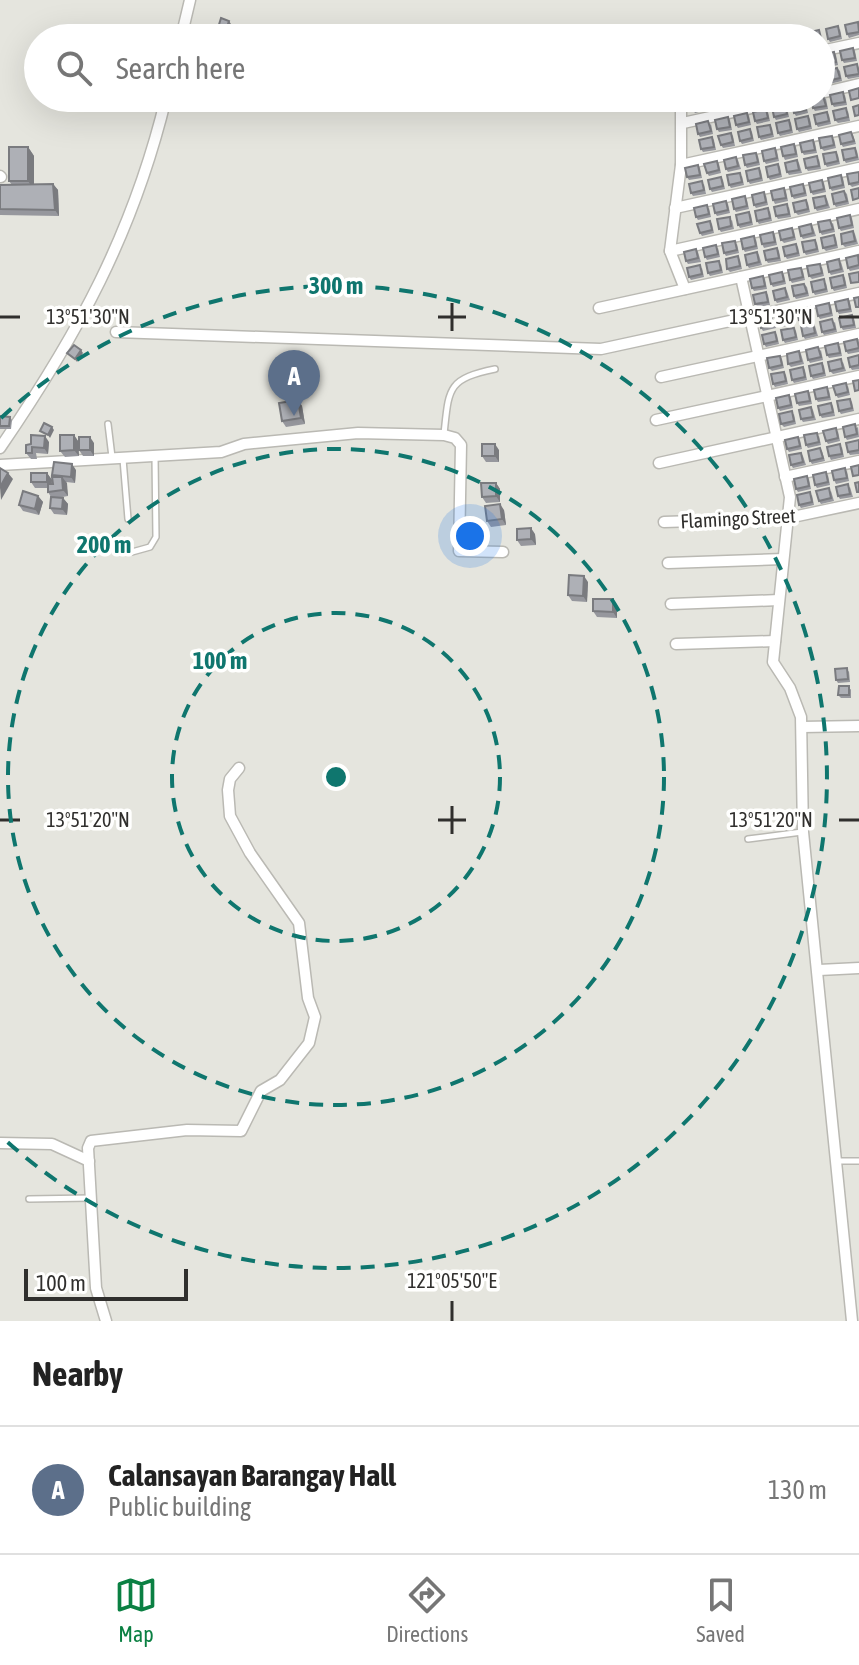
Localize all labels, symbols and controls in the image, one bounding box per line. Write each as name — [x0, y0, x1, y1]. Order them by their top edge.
search box — [24, 24, 835, 112]
icon: search — [52, 46, 96, 90]
text: Search here — [116, 51, 245, 85]
text: 300 m — [309, 272, 363, 299]
text: 13°51'30"N — [46, 305, 130, 328]
text: 13°51'30"N — [729, 305, 813, 328]
pin: A — [268, 350, 320, 416]
street label: Flamingo Street — [680, 503, 797, 533]
your location — [450, 516, 490, 556]
text: 200 m — [77, 531, 131, 558]
text: 100 m — [193, 647, 247, 674]
centre of rings — [322, 763, 350, 791]
text: 13°51'20"N — [46, 808, 130, 831]
text: 13°51'20"N — [729, 808, 813, 831]
scale bar — [24, 1265, 188, 1301]
text: 121°05'50"E — [407, 1269, 497, 1292]
text: 100 m — [36, 1270, 86, 1296]
text: Nearby — [32, 1354, 123, 1393]
text: Calansayan Barangay Hall — [108, 1458, 396, 1492]
text: A — [52, 1475, 64, 1505]
text: 130 m — [768, 1475, 827, 1505]
text: Public building — [108, 1492, 251, 1522]
tab: Map — [114, 1573, 158, 1647]
tab: Directions — [386, 1573, 468, 1647]
tab: Saved — [696, 1573, 745, 1647]

